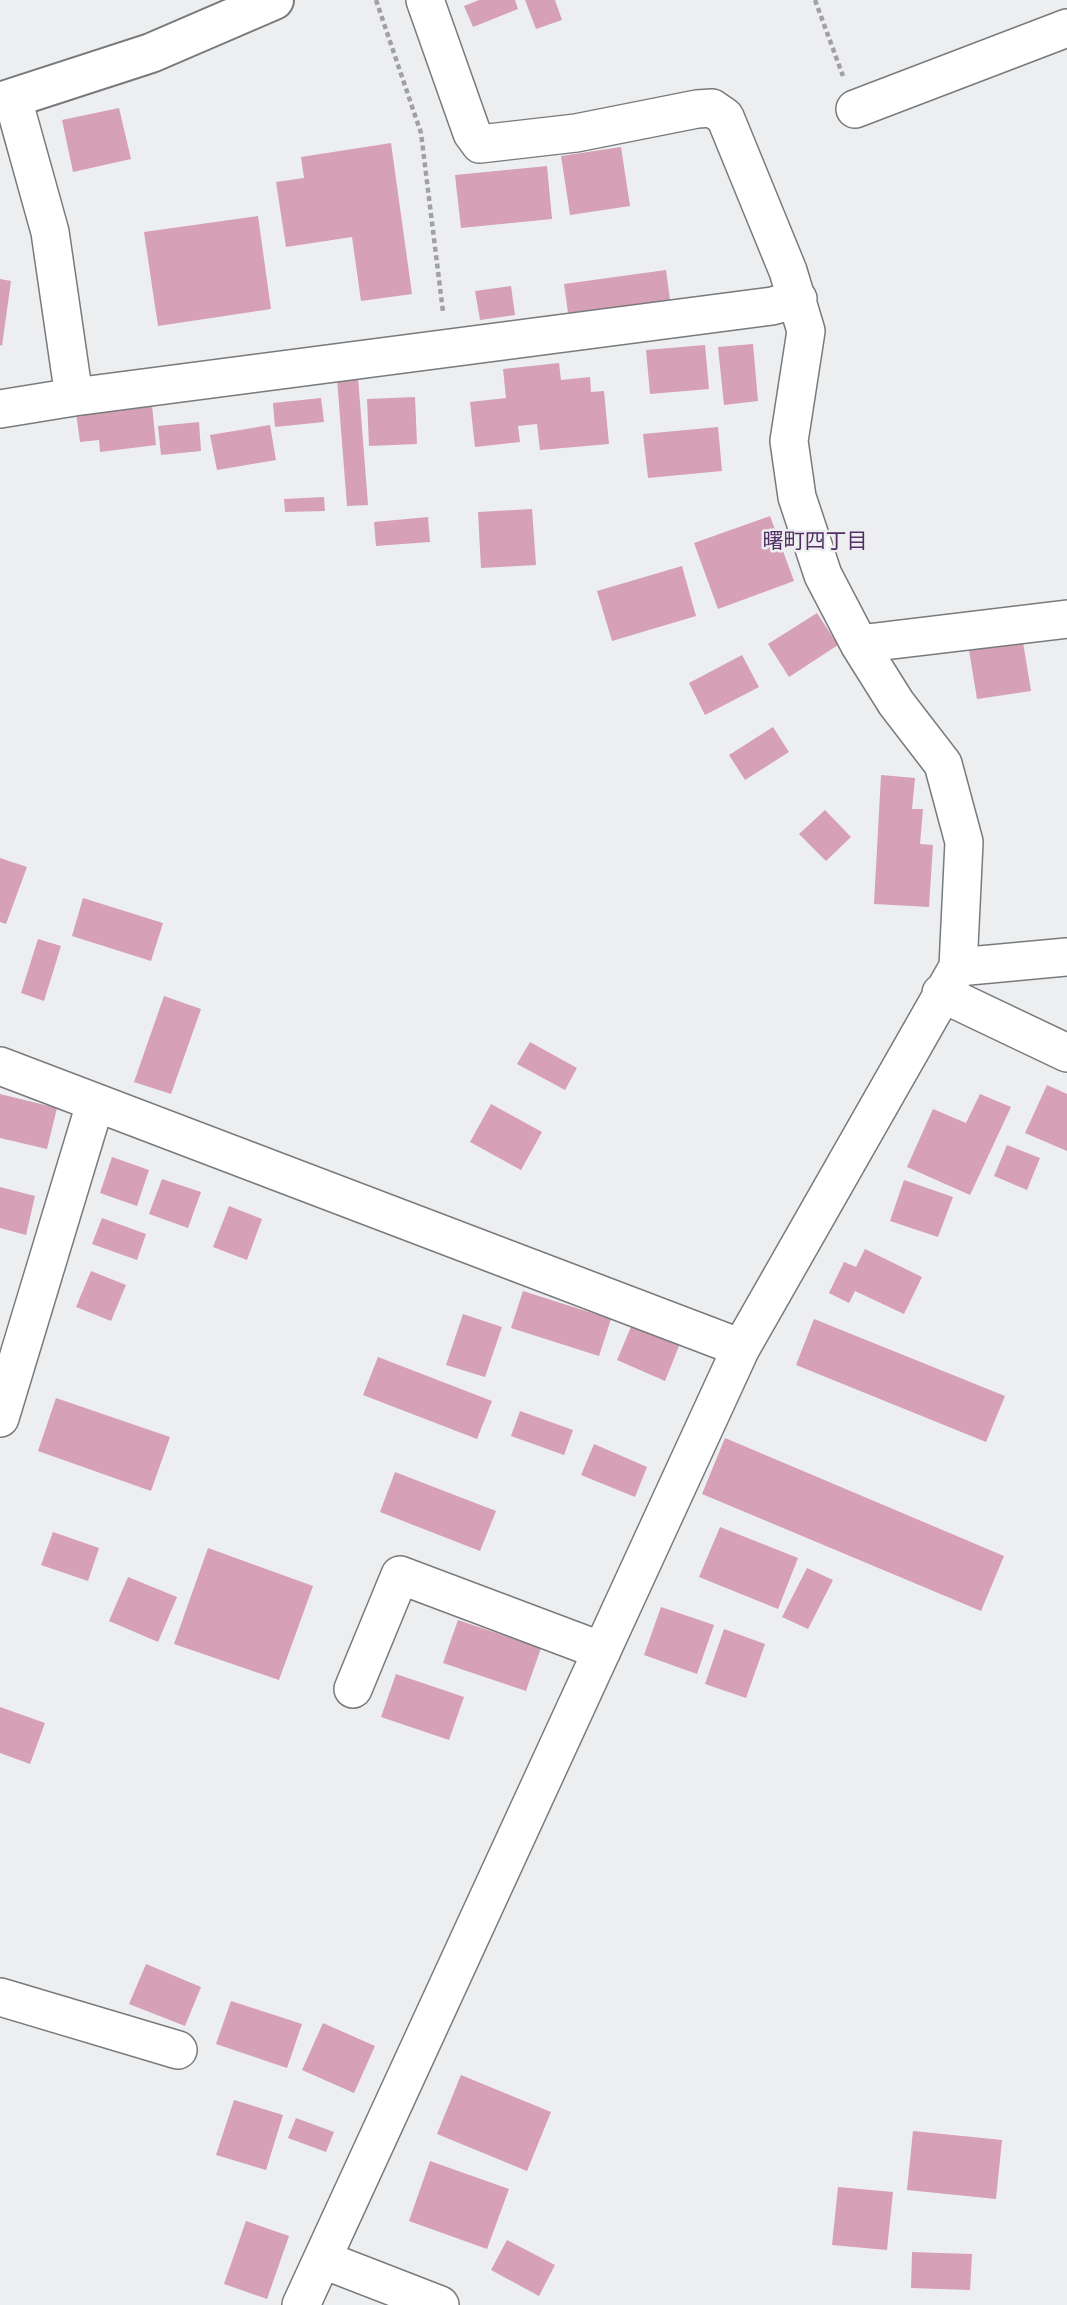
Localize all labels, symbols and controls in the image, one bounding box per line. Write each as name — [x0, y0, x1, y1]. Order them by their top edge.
district label: 曙町四丁目 — [763, 529, 867, 555]

